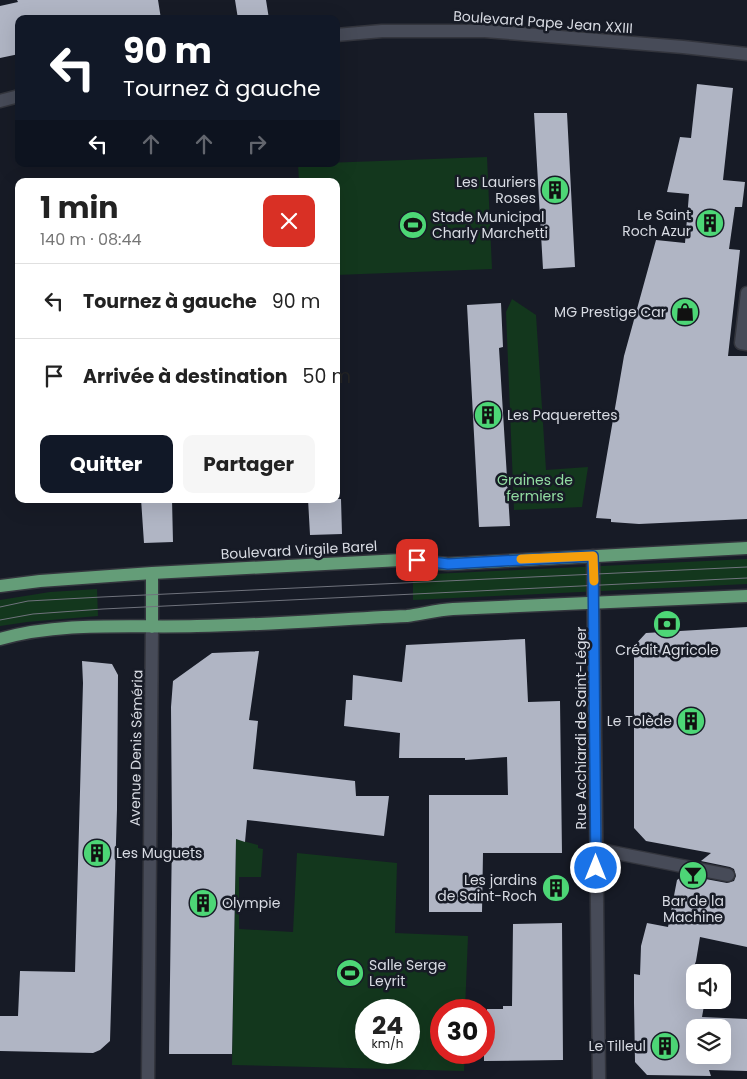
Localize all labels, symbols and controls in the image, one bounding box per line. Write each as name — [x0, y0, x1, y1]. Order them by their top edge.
street label: Boulevard Pape Jean XXIII — [453, 6, 633, 38]
text: 90 m — [123, 26, 212, 75]
icon: left — [40, 35, 105, 100]
text: Tournez à gauche — [123, 73, 321, 104]
icon: left — [84, 130, 112, 158]
icon: ahead — [137, 130, 165, 158]
icon: ahead — [190, 130, 218, 158]
icon: right — [243, 130, 271, 158]
place label: Les Lauriers Roses — [456, 172, 536, 208]
building icon: Les Lauriers Roses — [540, 175, 570, 205]
text: 1 min — [40, 186, 118, 229]
button: close — [263, 195, 315, 247]
place label: Le Saint Roch Azur — [622, 205, 691, 241]
place label: Stade Municipal Charly Marchetti — [432, 207, 548, 243]
building icon: Le Saint Roch Azur — [695, 208, 725, 238]
sports icon: Stade Municipal Charly Marchetti — [398, 210, 428, 240]
text: 140 m · 08:44 — [40, 228, 142, 251]
icon: left — [40, 287, 68, 315]
text: Tournez à gauche — [83, 288, 257, 315]
text: 90 m — [272, 288, 320, 315]
shop icon: MG Prestige Car — [670, 297, 700, 327]
place label: MG Prestige Car — [554, 302, 666, 322]
icon: arrive — [40, 362, 68, 390]
text: Arrivée à destination — [83, 363, 288, 390]
text: 50 m — [303, 363, 351, 390]
building icon: Les Paquerettes — [473, 400, 503, 430]
place label: Les Paquerettes — [507, 405, 618, 425]
button: Quitter — [40, 435, 173, 493]
button: Partager — [183, 435, 315, 493]
park label: Graines de fermiers — [497, 470, 573, 506]
street label: Boulevard Virgile Barel — [220, 536, 378, 564]
pin — [396, 539, 438, 581]
icon: arrive — [403, 546, 431, 574]
bank icon: Crédit Agricole — [652, 609, 682, 639]
street label: Rue Acchiardi de Saint-Léger — [571, 627, 591, 829]
place label: Crédit Agricole — [615, 640, 719, 660]
street label: Avenue Denis Séméria — [125, 670, 147, 826]
building icon: Le Tolède — [676, 706, 706, 736]
place label: Le Tolède — [607, 711, 672, 731]
building icon: Les Muguets — [82, 838, 112, 868]
position arrow — [569, 841, 621, 893]
place label: Les Muguets — [116, 843, 202, 863]
bar icon: Bar de la Machine — [678, 860, 708, 890]
place label: Les jardins de Saint-Roch — [437, 870, 537, 906]
building icon: Les jardins de Saint-Roch — [541, 873, 571, 903]
building icon: Olympie — [188, 888, 218, 918]
place label: Bar de la Machine — [662, 891, 724, 927]
place label: Olympie — [222, 893, 281, 913]
place label: Salle Serge Leyrit — [369, 955, 447, 991]
sports icon: Salle Serge Leyrit — [335, 958, 365, 988]
map controls — [686, 964, 731, 1064]
button: sound — [686, 964, 731, 1009]
speed limit sign: 30 — [430, 999, 495, 1064]
text: 24 — [372, 1008, 403, 1043]
button: layers — [686, 1019, 731, 1064]
building icon: Le Tilleul — [650, 1031, 680, 1061]
text: km/h — [372, 1035, 403, 1052]
place label: Le Tilleul — [589, 1036, 646, 1056]

